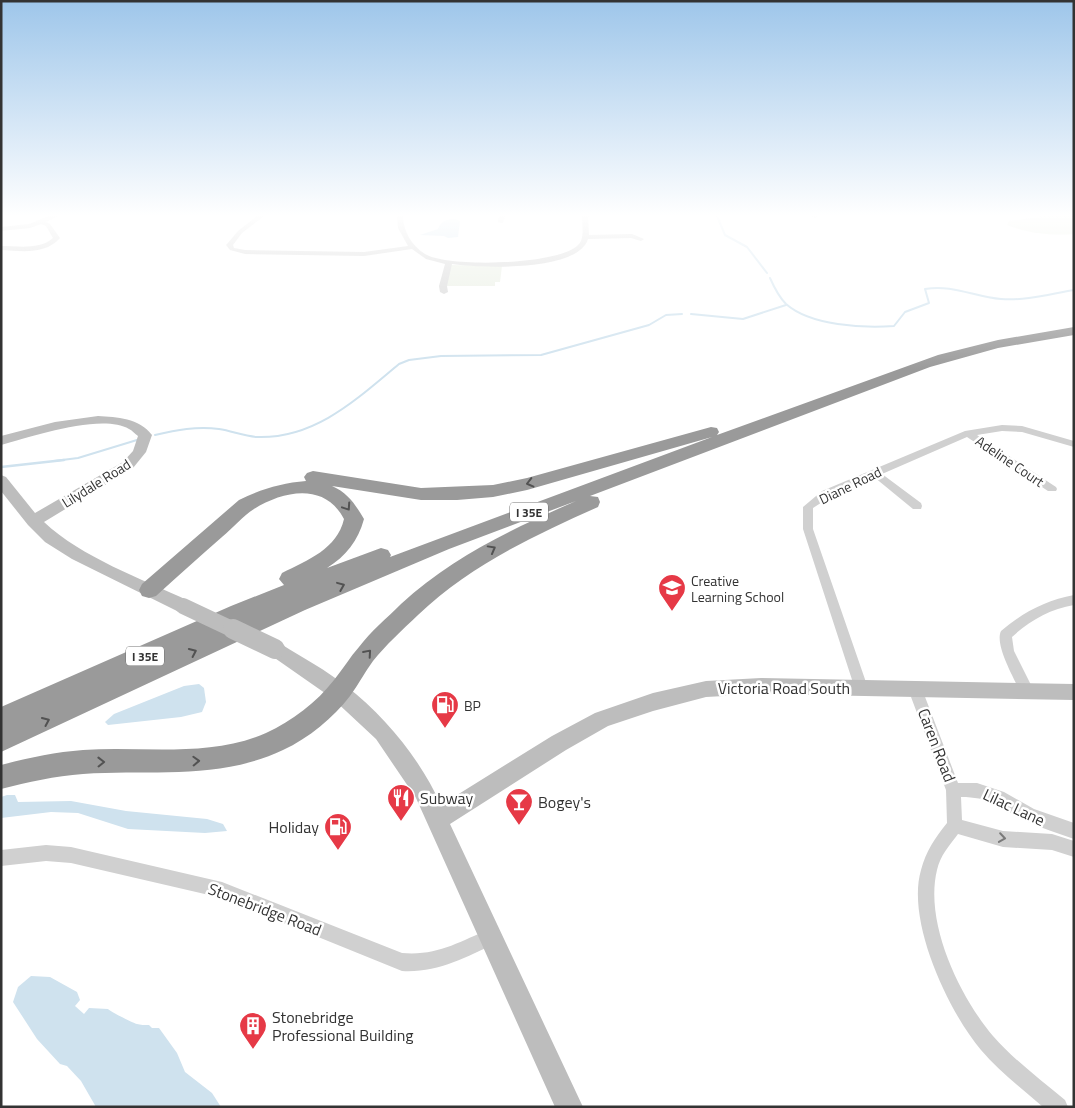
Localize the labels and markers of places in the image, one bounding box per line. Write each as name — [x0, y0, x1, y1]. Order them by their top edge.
place label: Creative Learning School — [691, 570, 784, 607]
school or university icon: Creative Learning School — [657, 573, 687, 612]
fuel station icon: BP — [430, 690, 460, 729]
place label: BP — [464, 695, 481, 716]
restaurant icon: Subway — [386, 783, 416, 822]
place label: Subway — [420, 786, 474, 810]
bar icon: Bogey's — [504, 787, 534, 826]
place label: Bogey's — [538, 790, 591, 814]
fuel station icon: Holiday — [323, 812, 353, 851]
place label: Holiday — [269, 815, 319, 839]
place label: Stonebridge Professional Building — [272, 1005, 414, 1047]
building icon: Stonebridge Professional Building — [238, 1011, 268, 1050]

